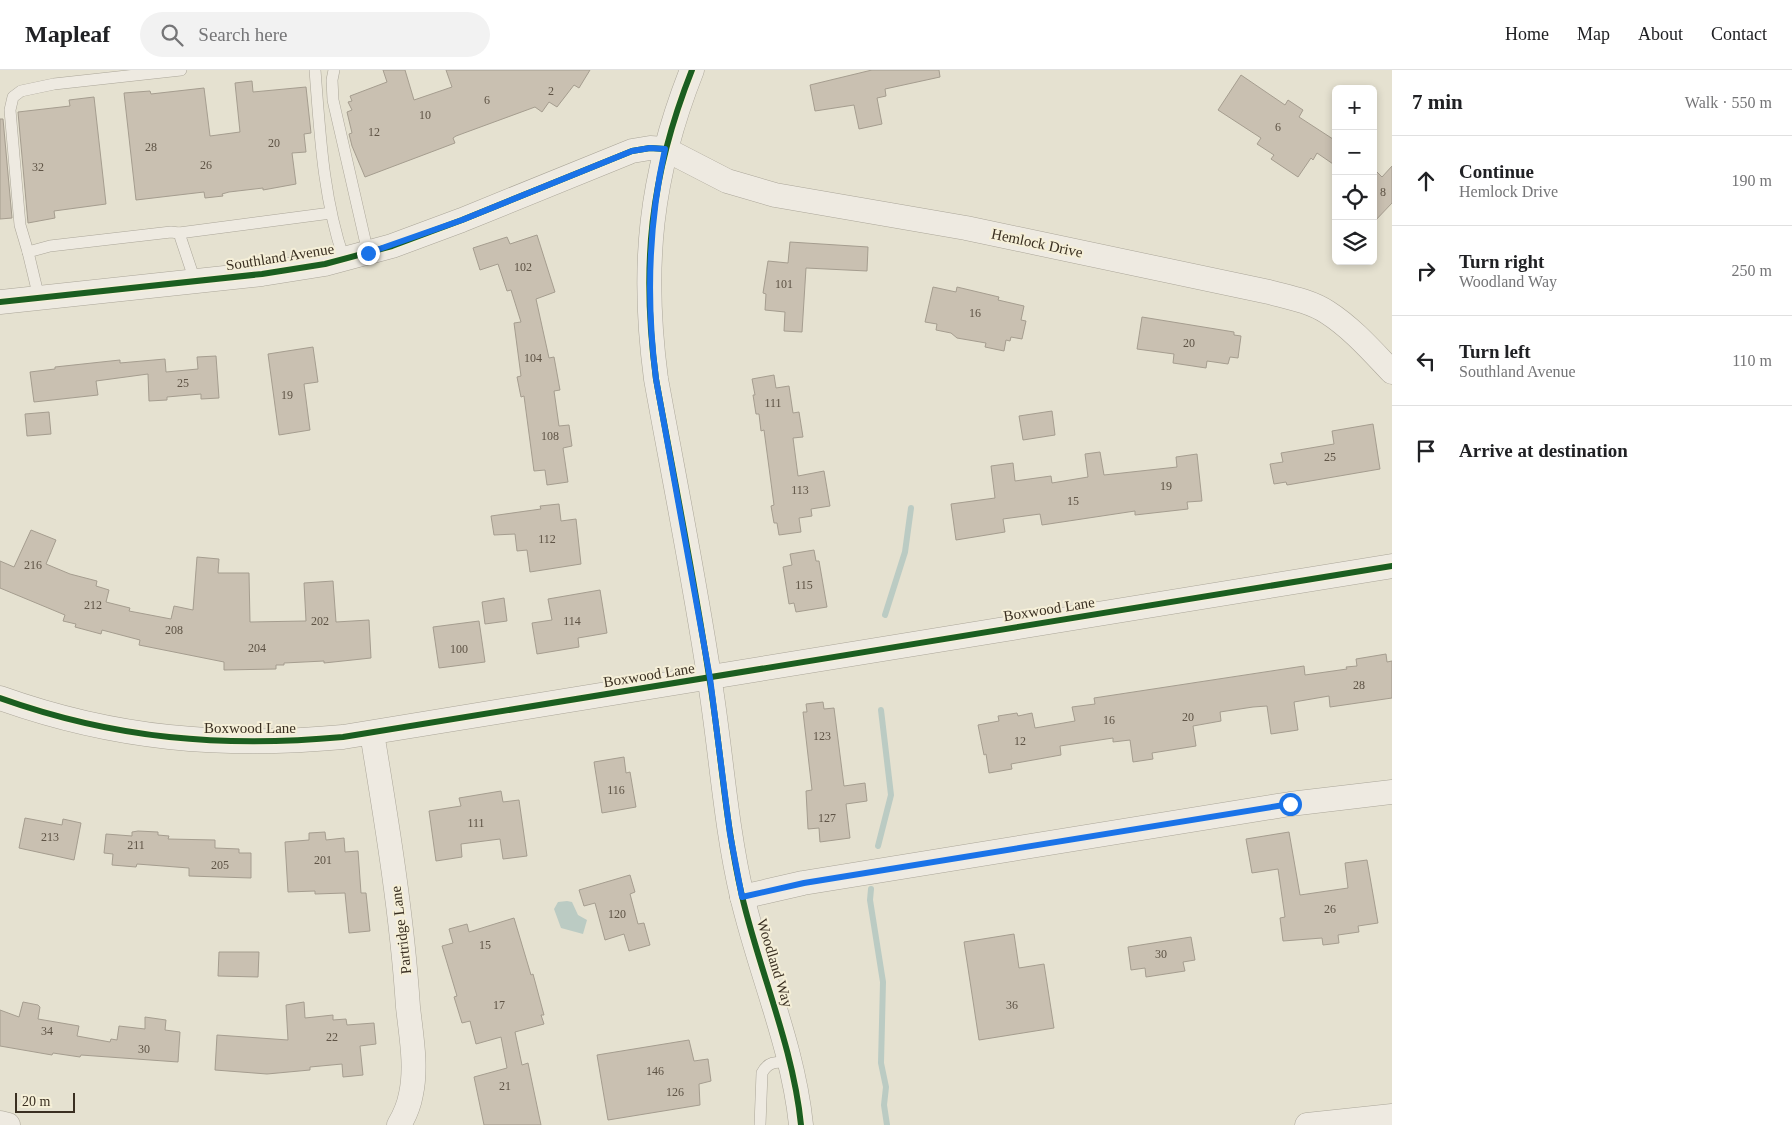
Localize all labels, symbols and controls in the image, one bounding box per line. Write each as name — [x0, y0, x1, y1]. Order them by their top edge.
search box — [140, 12, 490, 57]
text: Mapleaf — [25, 21, 110, 47]
icon: search — [158, 21, 186, 49]
text: Search here — [198, 24, 287, 45]
text: Home — [1505, 24, 1549, 44]
text: Map — [1577, 24, 1610, 44]
text: About — [1638, 24, 1683, 44]
text: Contact — [1711, 24, 1767, 44]
house number: 2 — [548, 84, 554, 98]
map controls — [1332, 85, 1377, 265]
button: + — [1332, 85, 1377, 130]
text: 7 min — [1412, 90, 1463, 114]
house number: 6 — [484, 93, 490, 107]
text: Walk · 550 m — [1685, 94, 1772, 111]
house number: 10 — [419, 108, 431, 122]
house number: 6 — [1275, 120, 1281, 134]
house number: 12 — [368, 125, 380, 139]
button: − — [1332, 130, 1377, 175]
house number: 20 — [268, 136, 280, 150]
house number: 28 — [145, 140, 157, 154]
house number: 26 — [200, 158, 212, 172]
house number: 32 — [32, 160, 44, 174]
text: Continue — [1459, 161, 1534, 182]
icon: ahead — [1412, 167, 1440, 195]
text: 190 m — [1732, 172, 1772, 189]
button: locate — [1332, 175, 1377, 220]
text: Hemlock Drive — [1459, 183, 1558, 200]
house number: 8 — [1380, 185, 1386, 199]
button: layers — [1332, 220, 1377, 265]
street label: Hemlock Drive — [990, 226, 1084, 261]
street label: Southland Avenue — [225, 240, 336, 273]
route end — [357, 242, 380, 265]
text: Turn right — [1459, 251, 1544, 272]
icon: right — [1412, 257, 1440, 285]
house number: 102 — [514, 260, 532, 274]
text: 250 m — [1732, 262, 1772, 279]
text: Woodland Way — [1459, 273, 1557, 290]
house number: 101 — [775, 277, 793, 291]
house number: 16 — [969, 306, 981, 320]
house number: 20 — [1183, 336, 1195, 350]
text: Turn left — [1459, 341, 1531, 362]
icon: left — [1412, 347, 1440, 375]
house number: 104 — [524, 351, 542, 365]
text: 110 m — [1732, 352, 1772, 369]
text: Southland Avenue — [1459, 363, 1576, 380]
house number: 25 — [177, 376, 189, 390]
house number: 19 — [281, 388, 293, 402]
house number: 111 — [764, 396, 782, 410]
house number: 108 — [541, 429, 559, 443]
icon: arrive — [1412, 437, 1440, 465]
text: Arrive at destination — [1459, 440, 1628, 461]
house number: 25 — [1324, 450, 1336, 464]
house number: 19 — [1160, 479, 1172, 493]
house number: 113 — [791, 483, 809, 497]
house number: 15 — [1067, 494, 1079, 508]
house number: 112 — [538, 532, 556, 546]
house number: 216 — [24, 558, 42, 572]
house number: 115 — [795, 578, 813, 592]
street label: Boxwood Lane — [1002, 594, 1096, 624]
house number: 212 — [84, 598, 102, 612]
house number: 202 — [311, 614, 329, 628]
house number: 114 — [563, 614, 581, 628]
house number: 208 — [165, 623, 183, 637]
house number: 204 — [248, 641, 266, 655]
house number: 100 — [450, 642, 468, 656]
street label: Boxwood Lane — [602, 660, 696, 690]
house number: 28 — [1353, 678, 1365, 692]
house number: 20 — [1182, 710, 1194, 724]
house number: 16 — [1103, 713, 1115, 727]
street label: Boxwood Lane — [204, 720, 296, 736]
house number: 123 — [813, 729, 831, 743]
house number: 12 — [1014, 734, 1026, 748]
house number: 116 — [607, 783, 625, 797]
route start — [1279, 793, 1302, 816]
house number: 127 — [818, 811, 836, 825]
house number: 111 — [467, 816, 485, 830]
house number: 213 — [41, 830, 59, 844]
house number: 211 — [127, 838, 145, 852]
house number: 201 — [314, 853, 332, 867]
house number: 205 — [211, 858, 229, 872]
street label: Partridge Lane — [388, 885, 414, 975]
house number: 26 — [1324, 902, 1336, 916]
house number: 120 — [608, 907, 626, 921]
street label: Woodland Way — [754, 917, 796, 1010]
house number: 15 — [479, 938, 491, 952]
house number: 30 — [1155, 947, 1167, 961]
house number: 17 — [493, 998, 505, 1012]
house number: 36 — [1006, 998, 1018, 1012]
house number: 34 — [41, 1024, 53, 1038]
house number: 22 — [326, 1030, 338, 1044]
house number: 30 — [138, 1042, 150, 1056]
house number: 146 — [646, 1064, 664, 1078]
house number: 21 — [499, 1079, 511, 1093]
house number: 126 — [666, 1085, 684, 1099]
scale bar — [15, 1090, 75, 1113]
text: 20 m — [22, 1094, 50, 1109]

